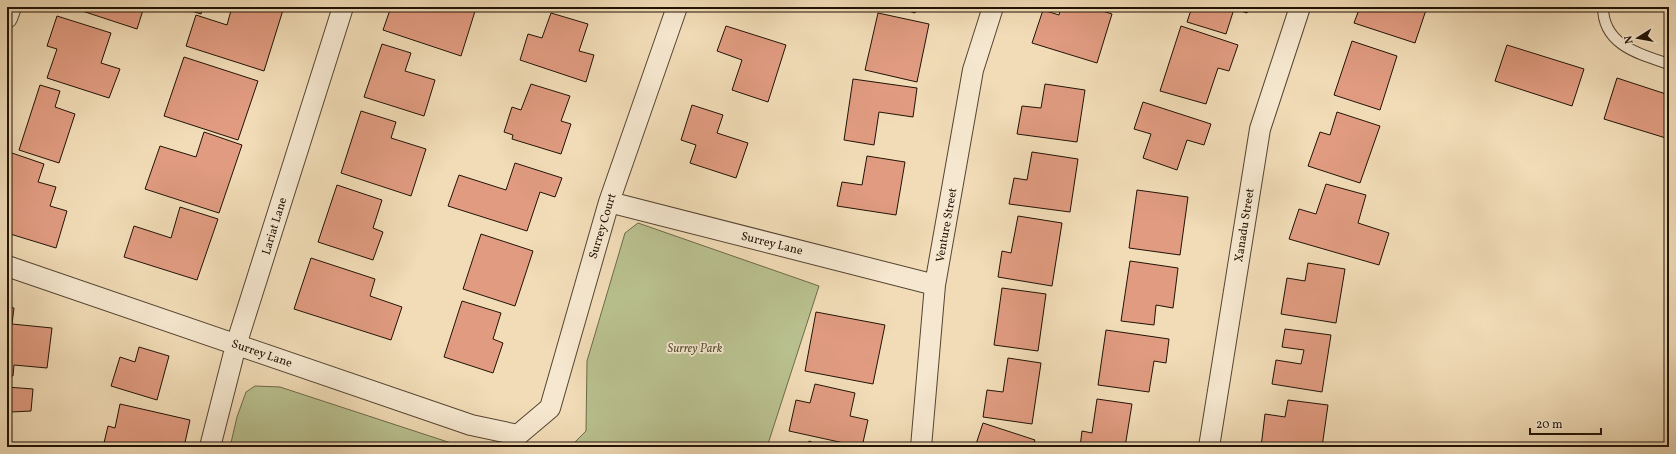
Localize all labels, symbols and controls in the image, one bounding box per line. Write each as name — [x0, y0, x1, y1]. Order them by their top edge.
north arrow — [1618, 18, 1658, 58]
text: N — [1622, 34, 1638, 45]
street label: Venture Street — [933, 187, 961, 264]
street label: Xanadu Street — [1231, 187, 1259, 263]
street label: Surrey Court — [585, 192, 621, 261]
street label: Lariat Lane — [259, 195, 291, 257]
street label: Surrey Lane — [739, 229, 805, 259]
street label: Surrey Lane — [229, 336, 294, 372]
park label: Surrey Park — [668, 341, 723, 357]
scale bar — [1530, 410, 1601, 436]
text: 20 m — [1536, 417, 1563, 433]

